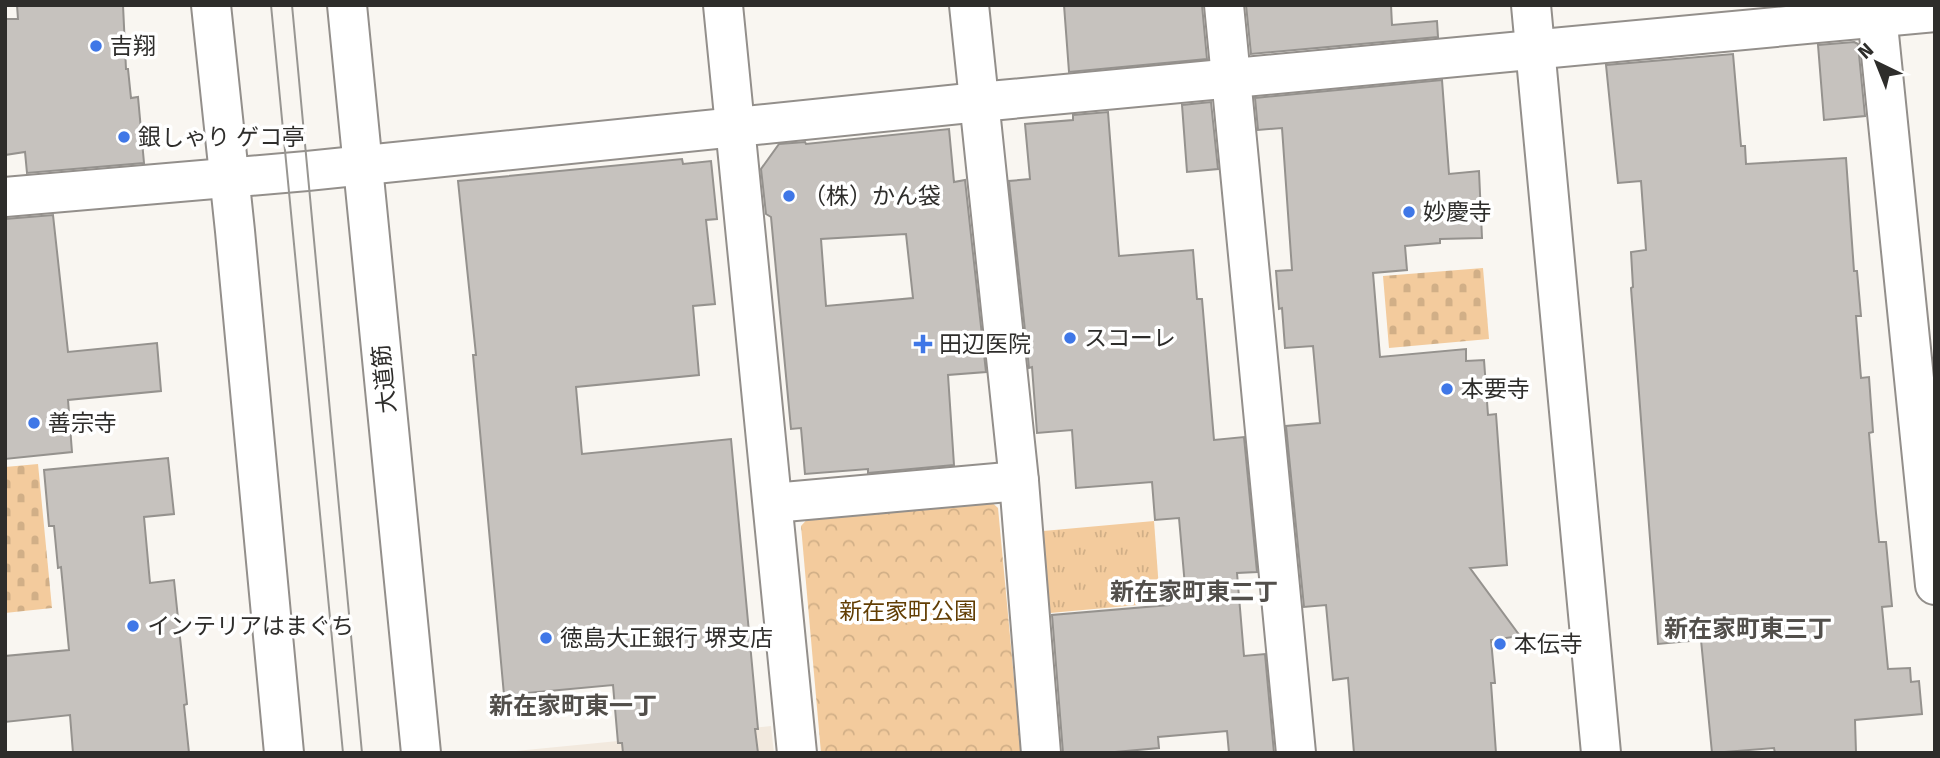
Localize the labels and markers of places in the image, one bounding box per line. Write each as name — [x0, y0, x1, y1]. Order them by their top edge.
place label: 吉翔 — [110, 32, 156, 60]
marker: 吉翔 — [88, 38, 104, 54]
place label: 銀しゃり ゲコ亭 — [138, 123, 305, 151]
marker: 銀しゃり ゲコ亭 — [116, 129, 132, 145]
place label: （株）かん袋 — [803, 182, 941, 210]
marker: （株）かん袋 — [781, 188, 797, 204]
place label: 妙慶寺 — [1423, 198, 1492, 226]
marker: 妙慶寺 — [1401, 204, 1417, 220]
place label: スコーレ — [1084, 324, 1176, 352]
place label: 田辺医院 — [939, 330, 1031, 358]
marker: スコーレ — [1062, 330, 1078, 346]
marker: 田辺医院 — [913, 334, 933, 354]
place label: 本要寺 — [1461, 375, 1530, 403]
marker: 本要寺 — [1439, 381, 1455, 397]
place label: 善宗寺 — [48, 409, 117, 437]
marker: 善宗寺 — [26, 415, 42, 431]
place label: インテリアはまぐち — [147, 612, 354, 640]
marker: インテリアはまぐち — [125, 618, 141, 634]
place label: 徳島大正銀行 堺支店 — [560, 624, 773, 652]
marker: 徳島大正銀行 堺支店 — [538, 630, 554, 646]
place label: 本伝寺 — [1514, 630, 1583, 658]
marker: 本伝寺 — [1492, 636, 1508, 652]

